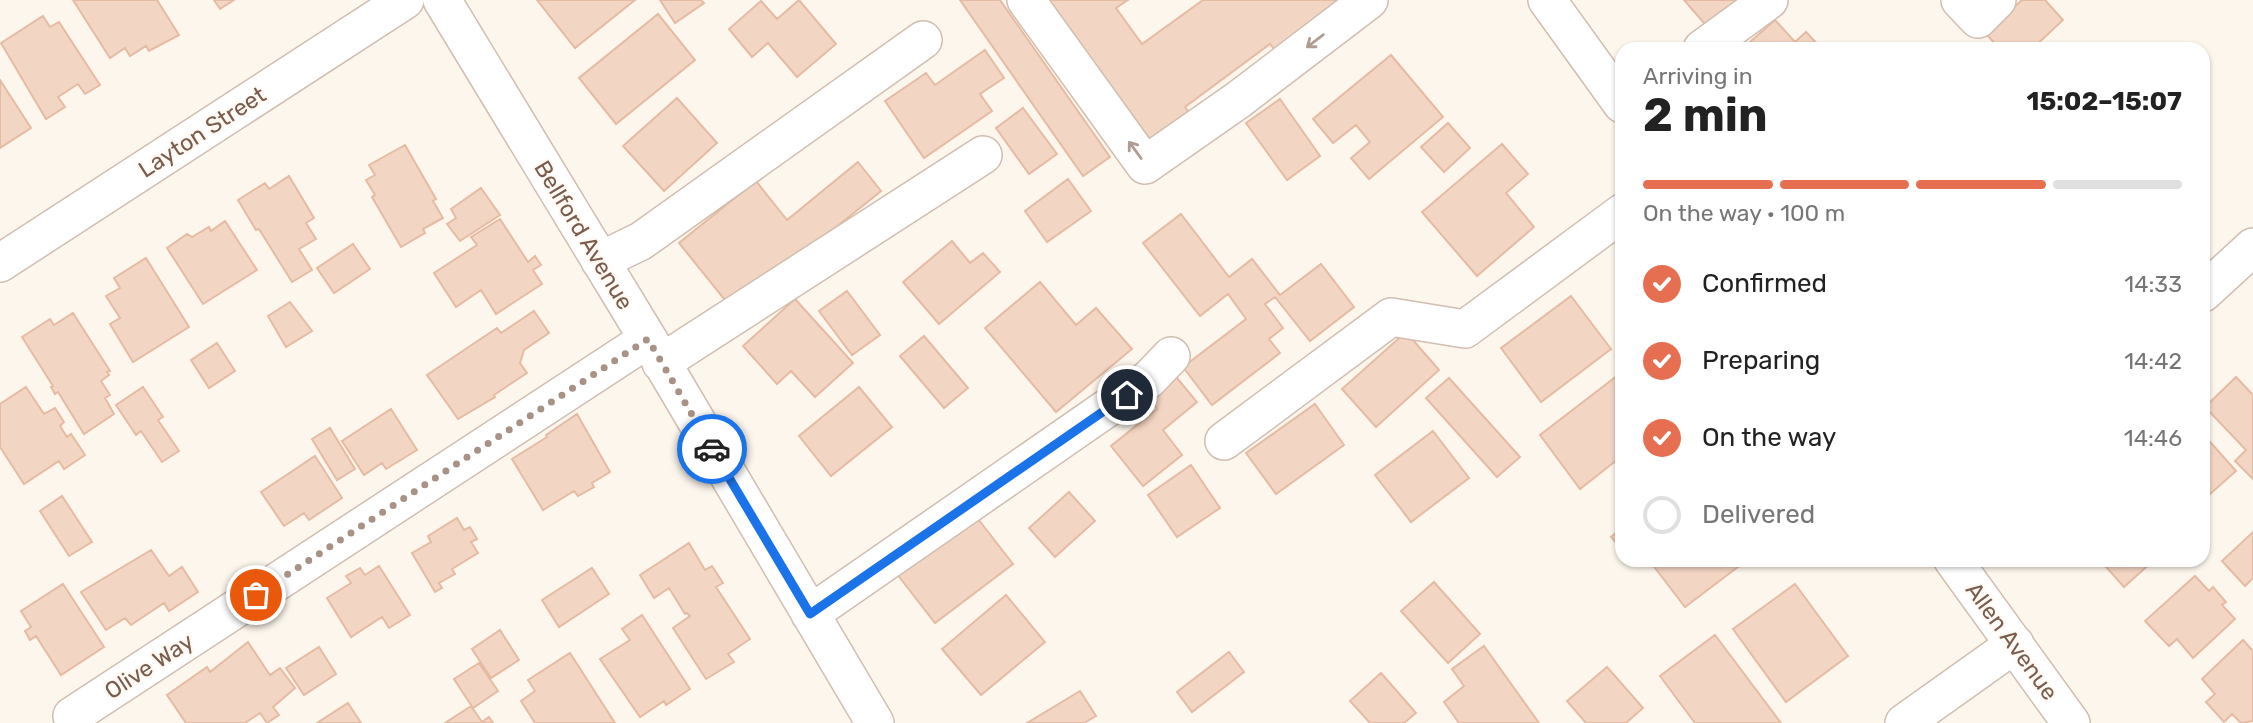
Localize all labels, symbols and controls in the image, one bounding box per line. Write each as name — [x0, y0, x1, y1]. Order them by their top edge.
one-way arrow — [1306, 34, 1325, 49]
text: Arriving in — [1643, 62, 1753, 90]
street label: Layton Street — [133, 80, 271, 184]
text: 15:02–15:07 — [2026, 86, 2182, 117]
text: 2 min — [1643, 88, 1768, 143]
one-way arrow — [1128, 141, 1142, 160]
street label: Bellford Avenue — [528, 155, 640, 315]
text: On the way · 100 m — [1643, 199, 1845, 227]
icon: check — [1643, 265, 1681, 303]
text: Confirmed — [1702, 268, 1827, 299]
text: 14:33 — [2124, 270, 2182, 298]
icon: check — [1643, 342, 1681, 380]
text: Preparing — [1702, 345, 1820, 376]
text: 14:42 — [2124, 347, 2182, 375]
pin — [1097, 365, 1157, 425]
icon: home — [1108, 376, 1146, 414]
courier — [677, 414, 747, 484]
icon: check — [1643, 419, 1681, 457]
text: On the way — [1702, 422, 1836, 453]
text: 14:46 — [2124, 424, 2182, 452]
icon: car — [693, 430, 731, 468]
text: Delivered — [1702, 499, 1815, 530]
pin — [226, 565, 286, 625]
icon: bag — [237, 576, 275, 614]
street label: Allen Avenue — [1960, 577, 2064, 705]
street label: Olive Way — [99, 627, 199, 705]

